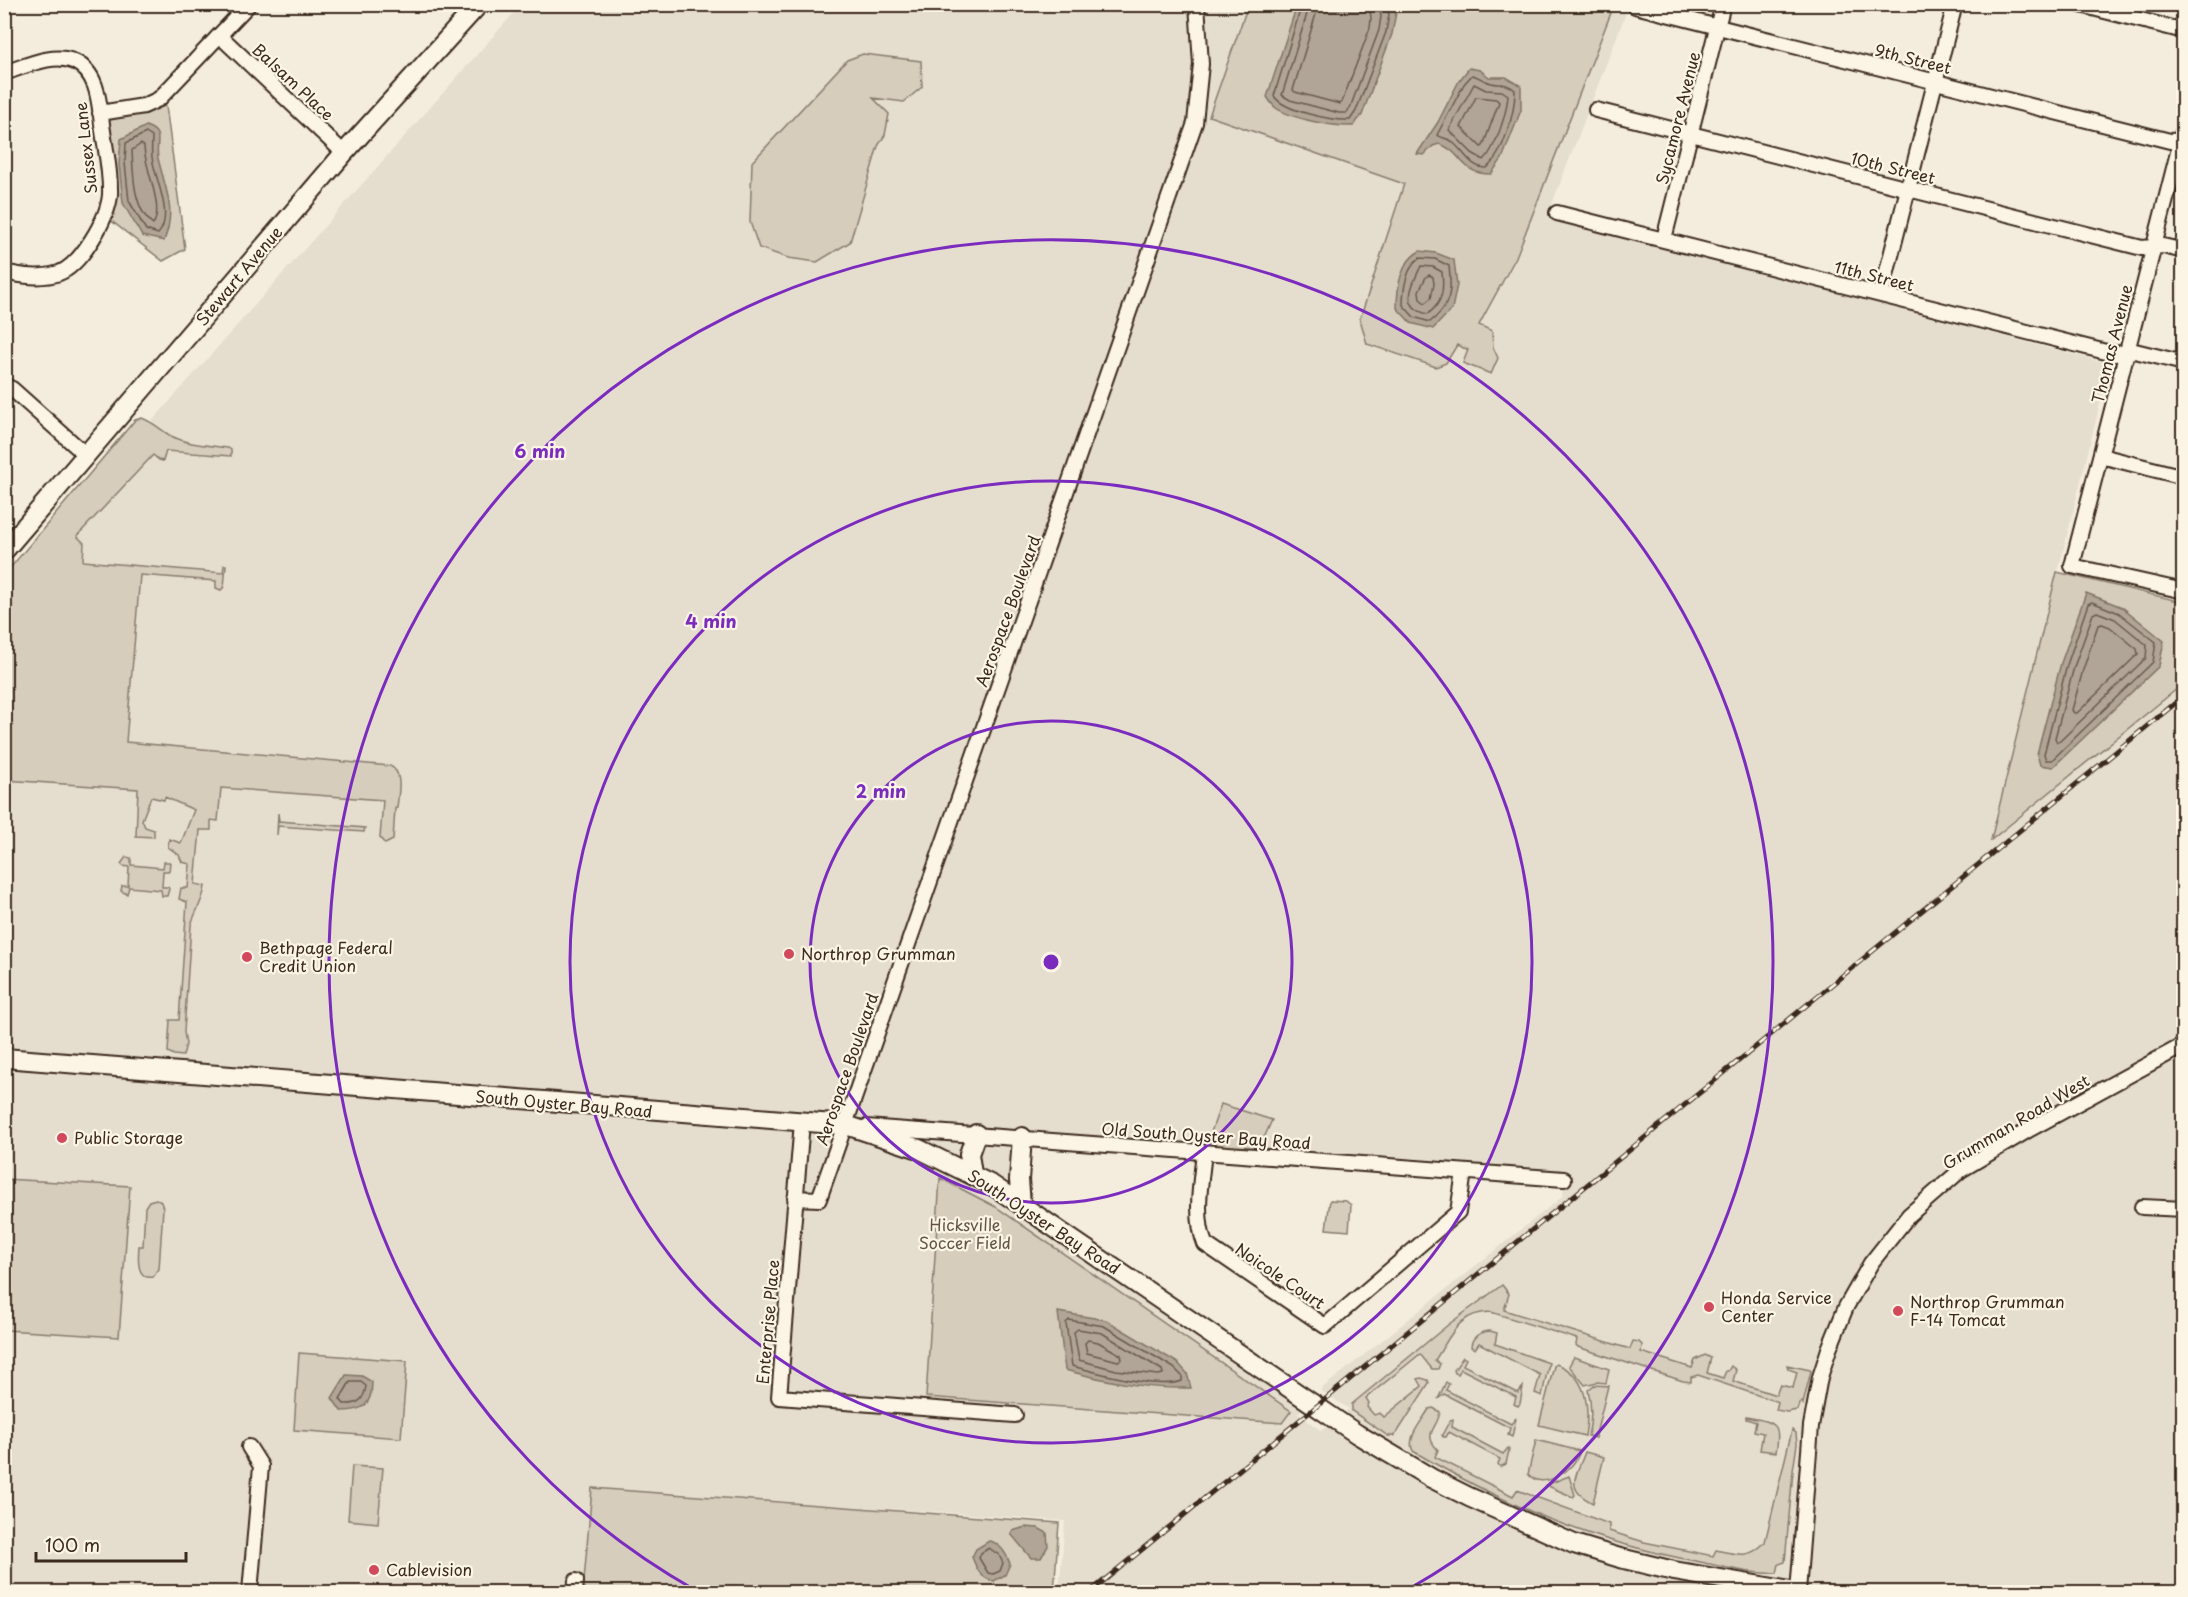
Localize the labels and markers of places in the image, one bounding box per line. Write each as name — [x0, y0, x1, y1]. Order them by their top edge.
place label: Bethpage Federal Credit Union — [259, 935, 393, 977]
place label: Northrop Grumman — [801, 941, 956, 965]
marker: Northrop Grumman — [782, 947, 796, 961]
marker: Bethpage Federal Credit Union — [240, 950, 254, 964]
centre of rings — [1041, 952, 1061, 972]
place label: Public Storage — [74, 1125, 183, 1149]
marker: Public Storage — [55, 1131, 69, 1145]
place label: Honda Service Center — [1721, 1285, 1832, 1327]
place label: Northrop Grumman F-14 Tomcat — [1910, 1289, 2065, 1331]
marker: Honda Service Center — [1702, 1300, 1716, 1314]
marker: Northrop Grumman F-14 Tomcat — [1891, 1304, 1905, 1318]
place label: Cablevision — [386, 1557, 472, 1581]
marker: Cablevision — [367, 1563, 381, 1577]

